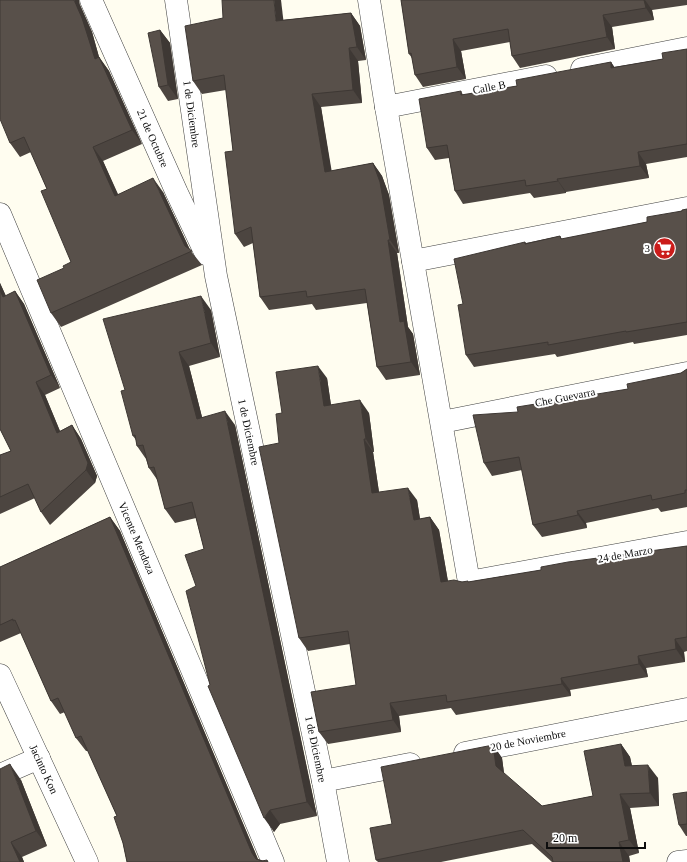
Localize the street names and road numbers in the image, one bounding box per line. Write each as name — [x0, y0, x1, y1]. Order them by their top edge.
street label: Calle B — [472, 78, 506, 96]
street label: 1 de Diciembre — [181, 80, 203, 149]
street label: 21 de Octubre — [135, 107, 171, 169]
street label: Che Guevarra — [534, 385, 596, 409]
street label: 1 de Diciembre — [236, 398, 262, 467]
street label: Vicente Mendoza — [116, 500, 158, 576]
street label: 24 de Marzo — [597, 543, 654, 565]
street label: 1 de Diciembre — [303, 715, 329, 784]
street label: 20 de Noviembre — [489, 727, 567, 753]
street label: Jacinto Kon — [27, 743, 61, 796]

